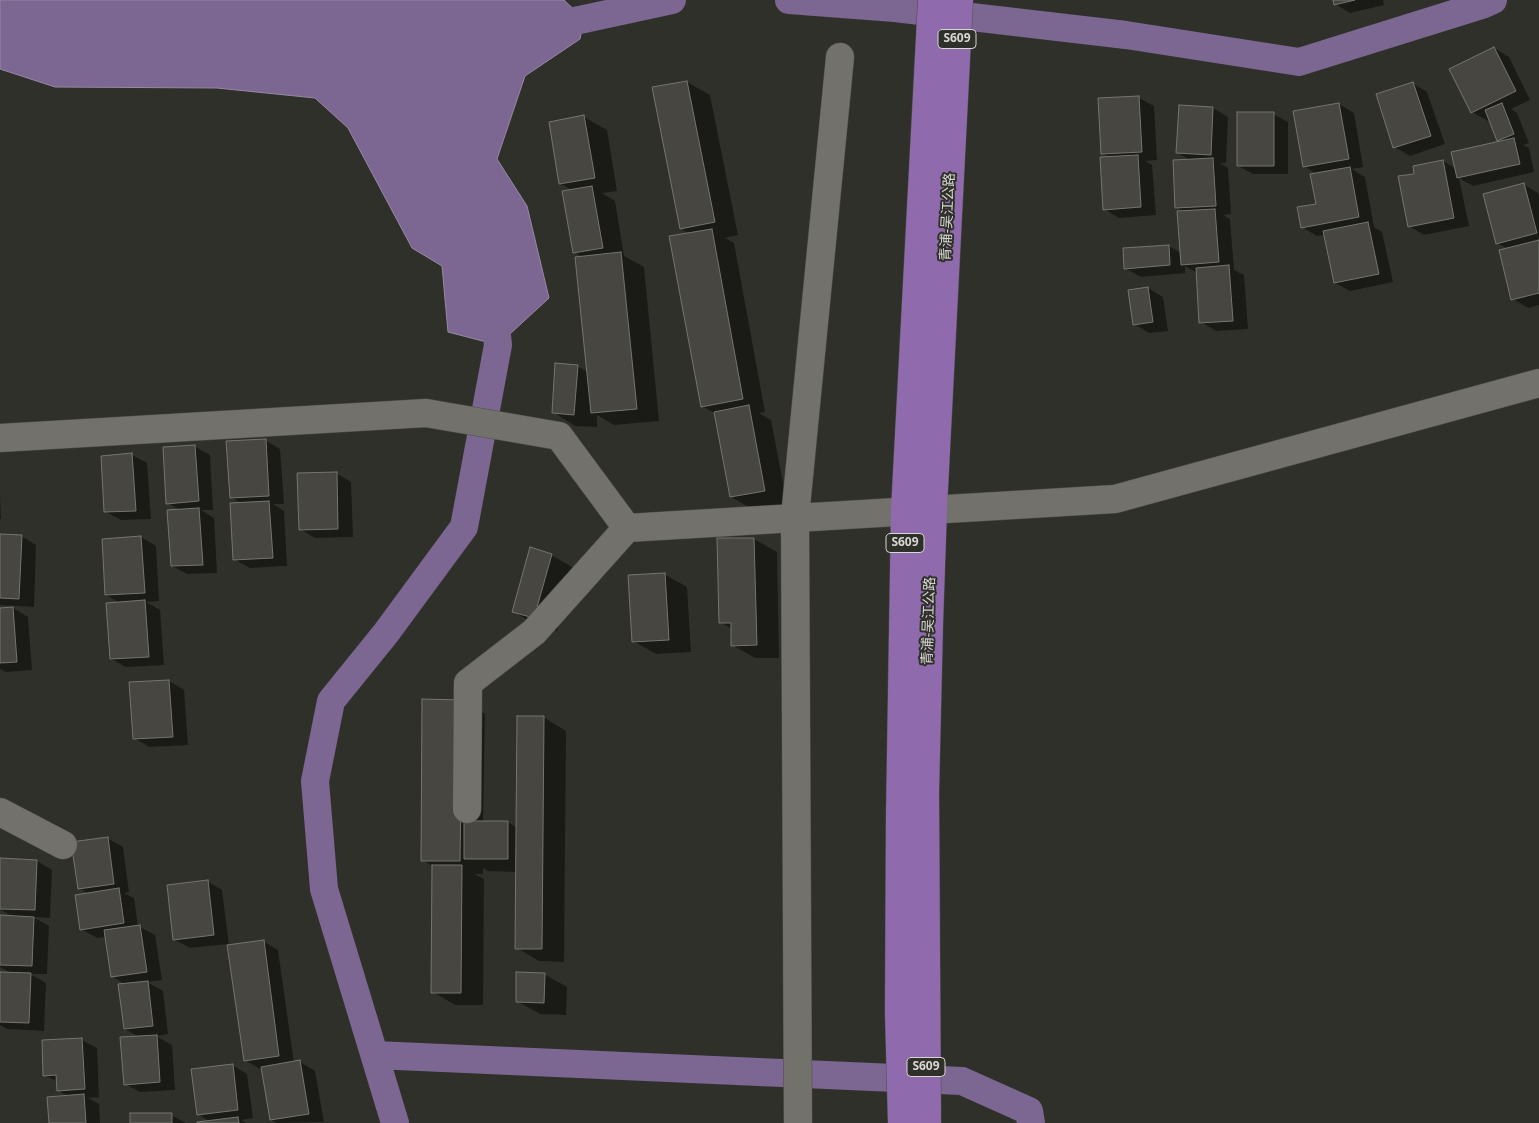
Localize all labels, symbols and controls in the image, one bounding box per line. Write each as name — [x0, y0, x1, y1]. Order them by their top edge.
road number: S609 — [938, 30, 976, 48]
street label: 青浦-吴江公路 — [937, 172, 959, 262]
road number: S609 — [886, 534, 924, 552]
street label: 青浦-吴江公路 — [919, 576, 939, 666]
road number: S609 — [907, 1058, 945, 1076]

